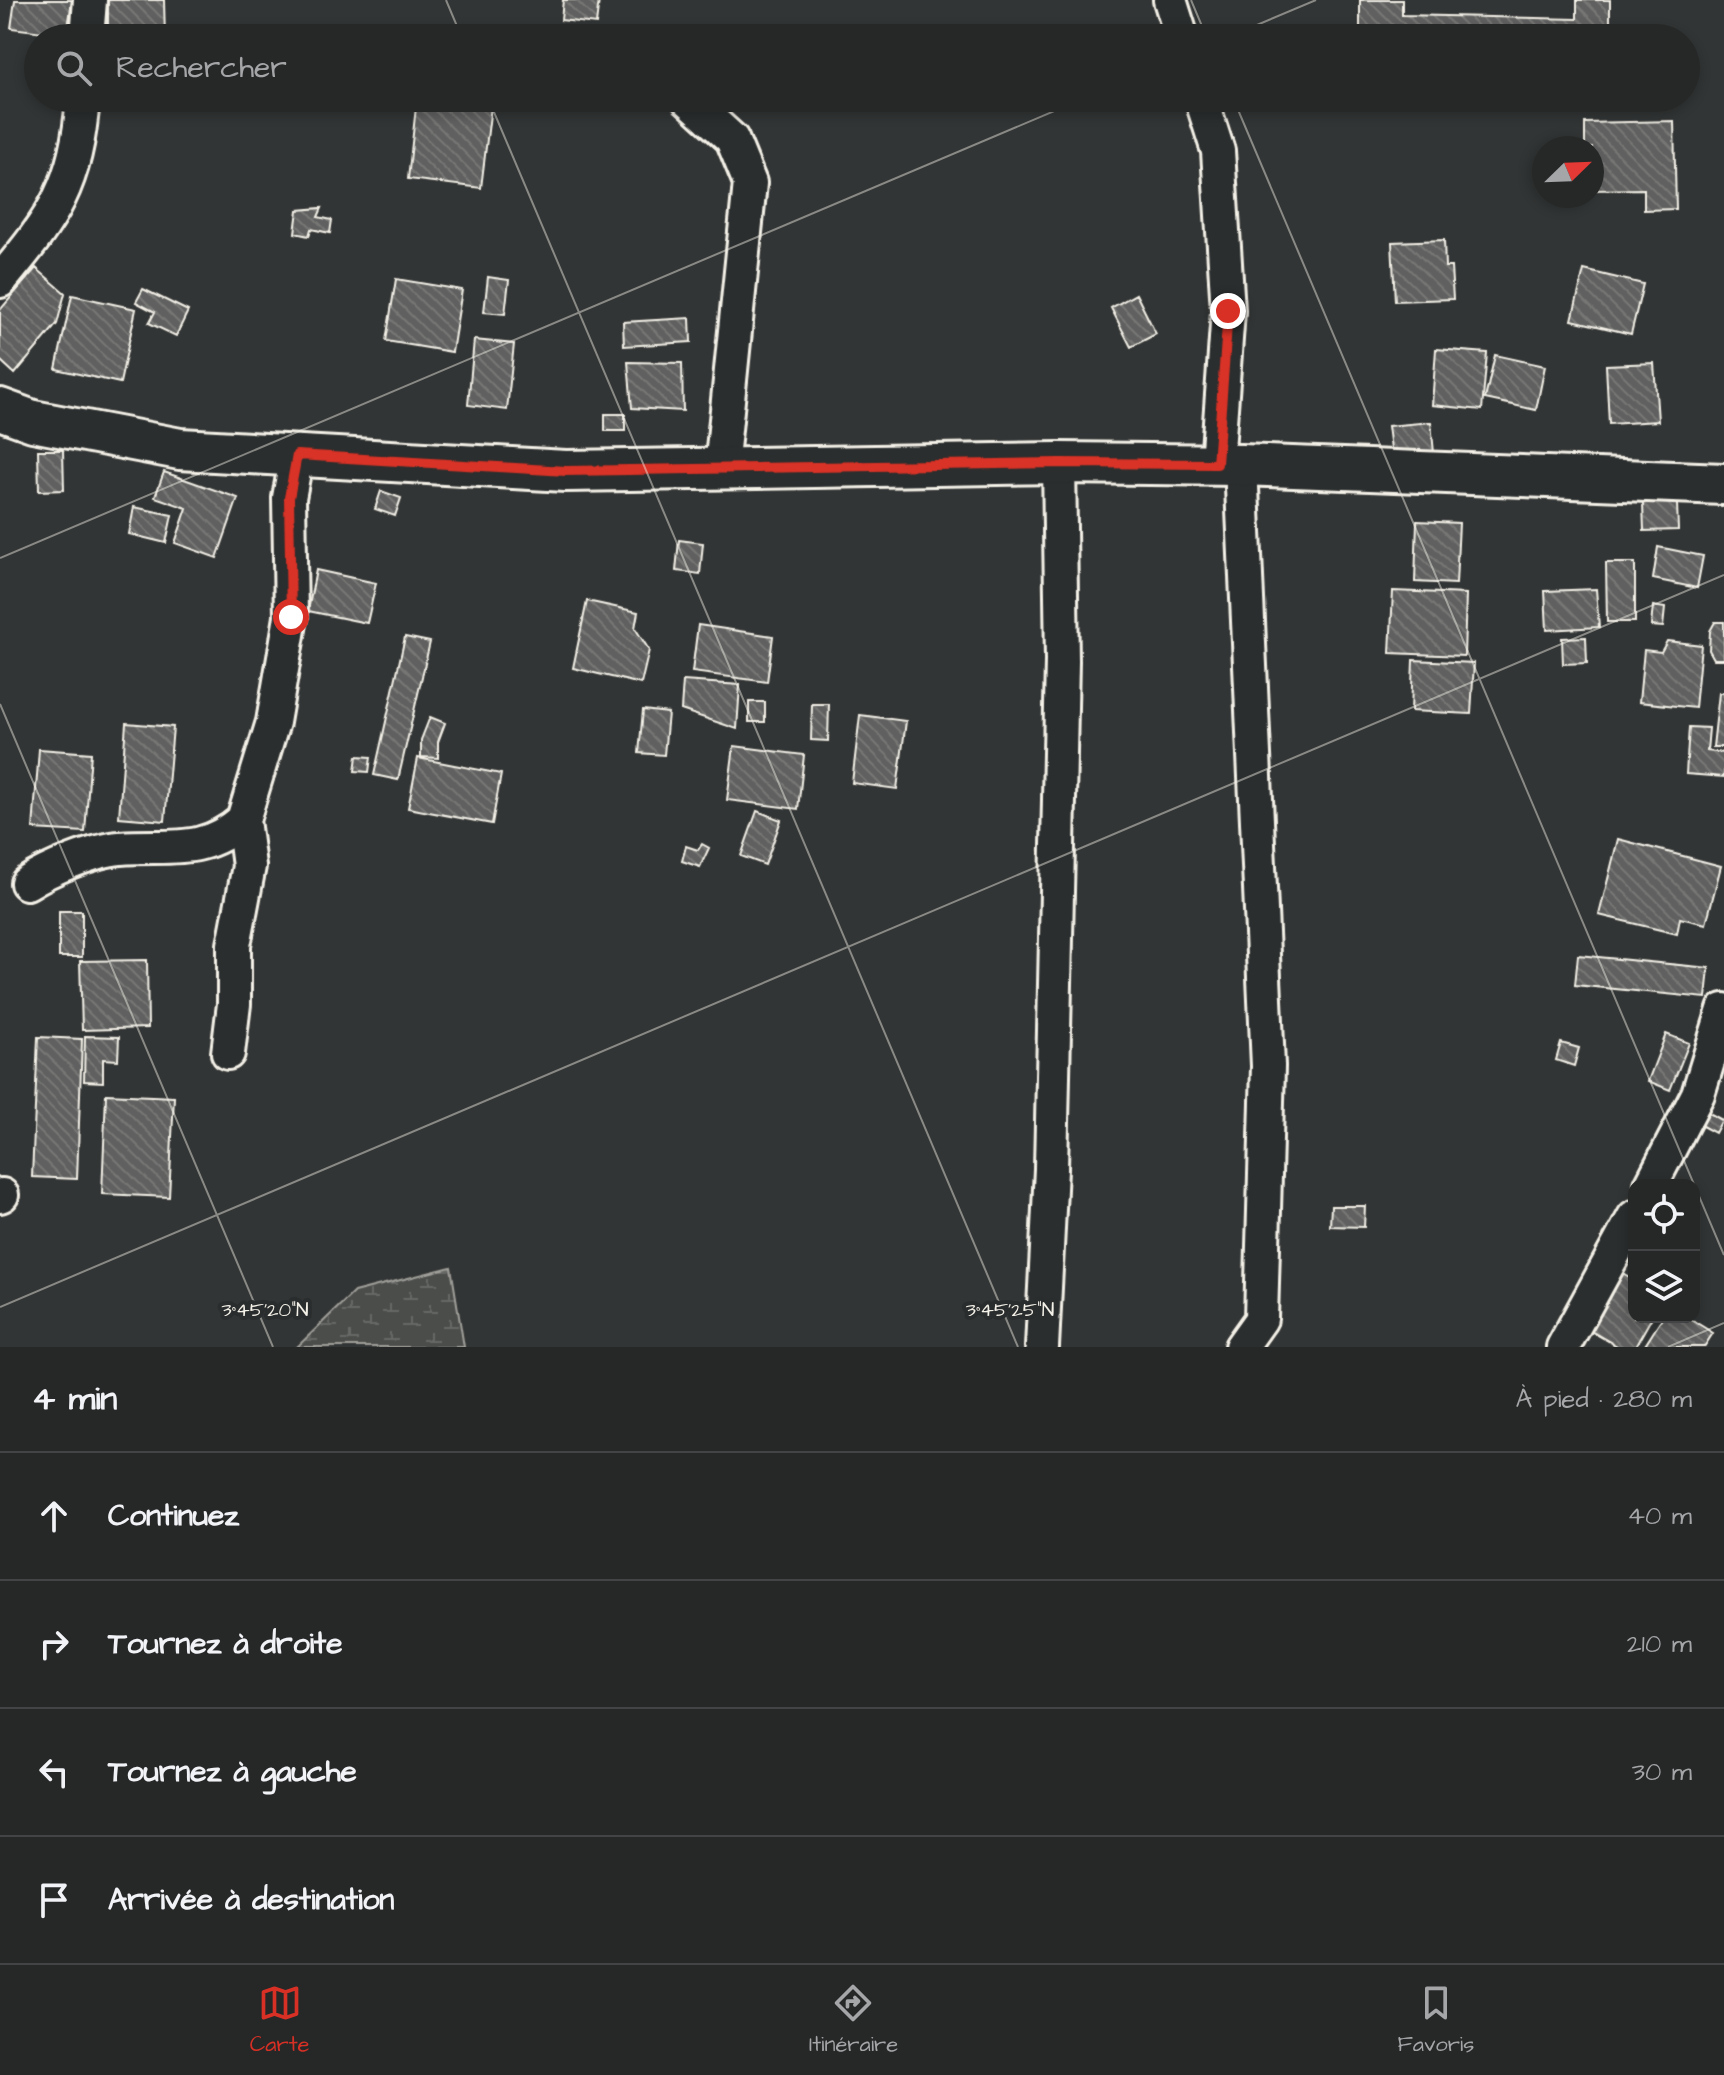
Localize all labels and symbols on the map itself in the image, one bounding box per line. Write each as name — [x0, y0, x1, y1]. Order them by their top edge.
north arrow — [1532, 136, 1604, 208]
route end — [1210, 293, 1246, 329]
route start — [273, 599, 309, 635]
text: 3°45'20"N — [222, 1296, 308, 1324]
text: 3°45'25"N — [966, 1296, 1054, 1324]

